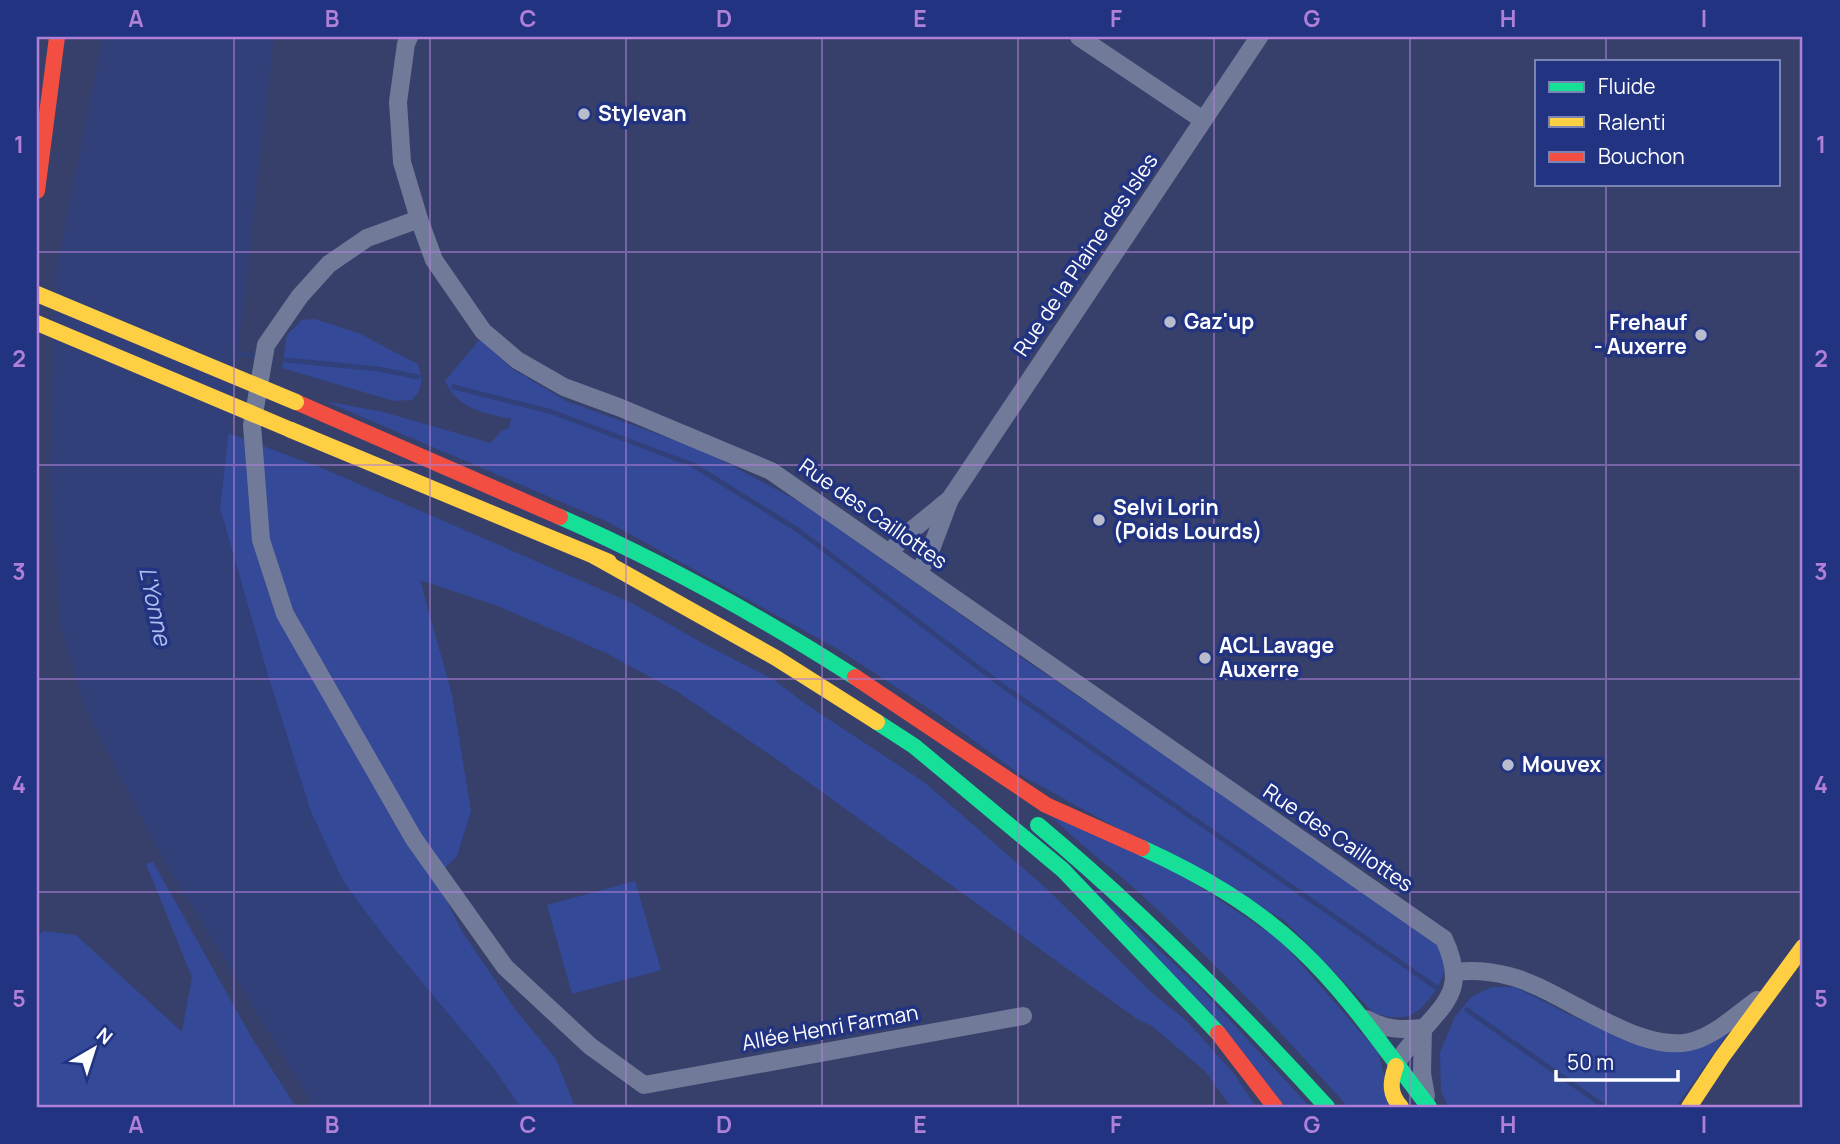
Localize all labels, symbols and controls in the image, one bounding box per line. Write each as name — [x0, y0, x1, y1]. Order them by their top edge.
text: A — [128, 2, 144, 34]
text: B — [325, 2, 339, 34]
text: C — [520, 2, 537, 34]
text: D — [716, 2, 732, 34]
text: E — [913, 2, 927, 34]
text: F — [1110, 2, 1122, 34]
text: G — [1304, 2, 1321, 34]
text: H — [1500, 2, 1516, 34]
text: I — [1701, 2, 1707, 34]
legend — [1535, 60, 1780, 186]
text: Fluide — [1598, 72, 1656, 100]
place label: Stylevan — [598, 99, 687, 127]
marker: Stylevan — [576, 106, 592, 122]
text: Ralenti — [1598, 108, 1666, 136]
text: 1 — [14, 128, 24, 160]
text: 1 — [1816, 128, 1826, 160]
text: Bouchon — [1598, 142, 1685, 170]
street label: Rue de la Plaine des Isles — [1007, 148, 1164, 361]
place label: Gaz'up — [1184, 307, 1254, 335]
place label: Frehauf - Auxerre — [1594, 308, 1687, 360]
marker: Gaz'up — [1162, 314, 1178, 330]
marker: Frehauf - Auxerre — [1693, 327, 1709, 343]
text: 2 — [12, 342, 26, 374]
text: 2 — [1814, 342, 1828, 374]
street label: Rue des Caillottes — [794, 452, 953, 575]
place label: Selvi Lorin (Poids Lourds) — [1113, 493, 1262, 545]
marker: Selvi Lorin (Poids Lourds) — [1091, 512, 1107, 528]
text: 3 — [12, 555, 26, 587]
text: 3 — [1814, 555, 1828, 587]
water label: L'Yonne — [132, 564, 180, 649]
place label: ACL Lavage Auxerre — [1219, 631, 1334, 683]
marker: ACL Lavage Auxerre — [1197, 650, 1213, 666]
place label: Mouvex — [1522, 750, 1601, 778]
marker: Mouvex — [1500, 757, 1516, 773]
text: 4 — [12, 768, 26, 800]
text: 4 — [1814, 768, 1828, 800]
street label: Rue des Caillottes — [1258, 777, 1419, 898]
text: 5 — [12, 982, 26, 1014]
text: 5 — [1814, 982, 1828, 1014]
street label: Allée Henri Farman — [739, 998, 920, 1056]
north arrow — [60, 1014, 130, 1084]
text: N — [91, 1021, 118, 1050]
scale bar — [1556, 1039, 1679, 1083]
text: 50 m — [1567, 1048, 1614, 1076]
text: A — [128, 1108, 144, 1140]
text: B — [325, 1108, 339, 1140]
text: C — [520, 1108, 537, 1140]
text: D — [716, 1108, 732, 1140]
text: E — [913, 1108, 927, 1140]
text: F — [1110, 1108, 1122, 1140]
text: G — [1304, 1108, 1321, 1140]
text: H — [1500, 1108, 1516, 1140]
text: I — [1701, 1108, 1707, 1140]

